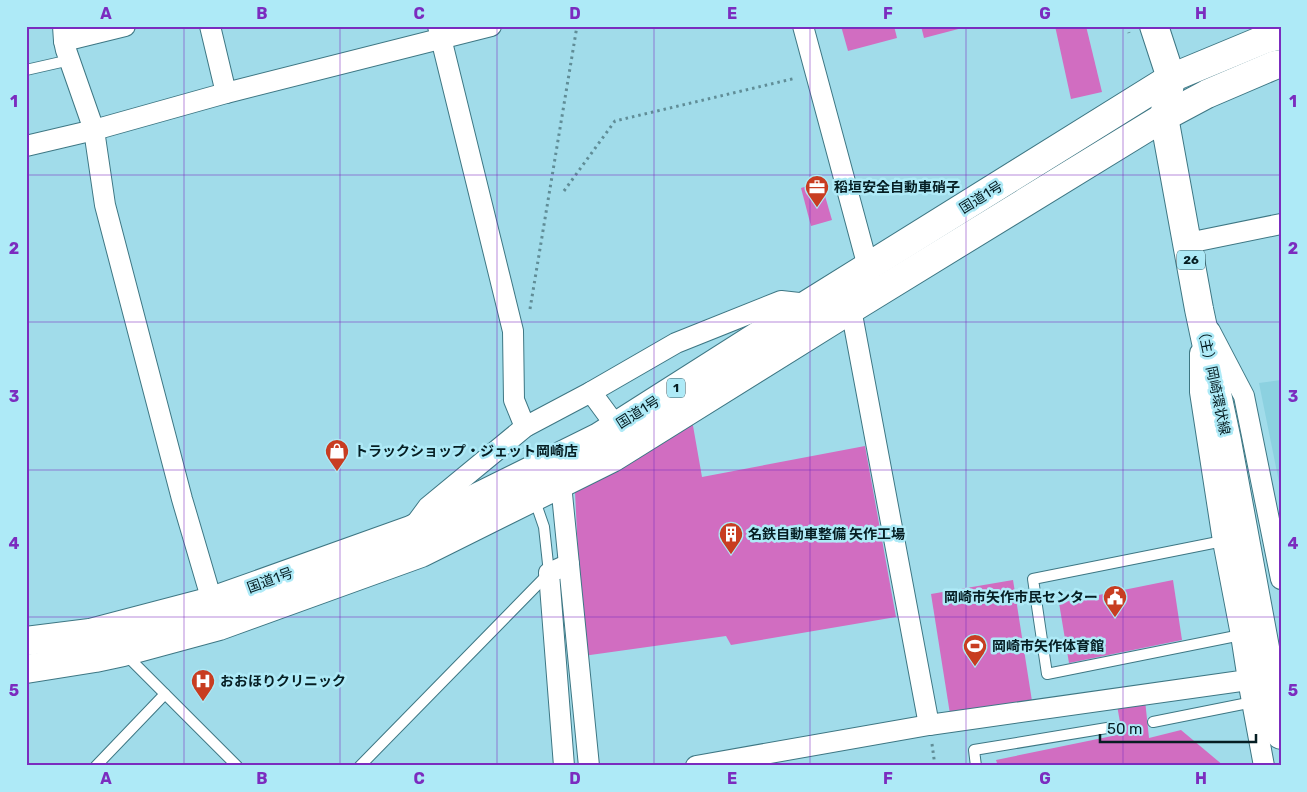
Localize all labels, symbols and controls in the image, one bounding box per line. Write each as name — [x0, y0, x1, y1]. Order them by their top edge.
text: A — [100, 4, 112, 23]
text: B — [256, 4, 268, 23]
text: C — [413, 4, 425, 23]
text: D — [569, 4, 581, 23]
text: E — [727, 4, 737, 23]
text: F — [883, 4, 893, 23]
text: G — [1039, 4, 1051, 23]
text: H — [1195, 4, 1207, 23]
text: 1 — [10, 92, 18, 111]
text: 1 — [1289, 92, 1297, 111]
office icon: 稻垣安全自動車硝子 — [804, 174, 830, 208]
street label: 国道1号 — [956, 177, 1006, 217]
place label: 稻垣安全自動車硝子 — [834, 179, 960, 196]
text: 2 — [9, 239, 19, 258]
text: 2 — [1288, 239, 1298, 258]
road number: 26 — [1177, 250, 1205, 270]
street label: （主）岡崎環状線 — [1194, 324, 1233, 437]
road number: 1 — [667, 378, 685, 398]
text: 3 — [9, 387, 19, 406]
text: 3 — [1288, 387, 1298, 406]
street label: 国道1号 — [613, 392, 663, 432]
shop icon: トラックショップ・ジェット岡崎店 — [324, 438, 350, 472]
place label: トラックショップ・ジェット岡崎店 — [354, 443, 578, 460]
building icon: 名鉄自動車整備 矢作工場 — [718, 521, 744, 555]
place label: 名鉄自動車整備 矢作工場 — [748, 526, 905, 543]
text: 4 — [9, 534, 20, 553]
text: 4 — [1288, 534, 1299, 553]
street label: 国道1号 — [245, 564, 296, 597]
public building icon: 岡崎市矢作市民センター — [1102, 584, 1128, 618]
place label: 岡崎市矢作市民センター — [944, 589, 1098, 606]
sports icon: 岡崎市矢作体育館 — [962, 633, 988, 667]
place label: 岡崎市矢作体育館 — [992, 638, 1104, 655]
hospital icon: おおほりクリニック — [190, 668, 216, 702]
place label: おおほりクリニック — [220, 673, 346, 690]
text: 5 — [9, 681, 19, 700]
text: 5 — [1288, 681, 1298, 700]
scale bar — [1100, 712, 1256, 744]
text: 50 m — [1107, 720, 1142, 738]
text: A — [100, 769, 112, 788]
text: B — [256, 769, 268, 788]
text: C — [413, 769, 425, 788]
text: D — [569, 769, 581, 788]
text: E — [727, 769, 737, 788]
text: F — [883, 769, 893, 788]
text: G — [1039, 769, 1051, 788]
text: H — [1195, 769, 1207, 788]

